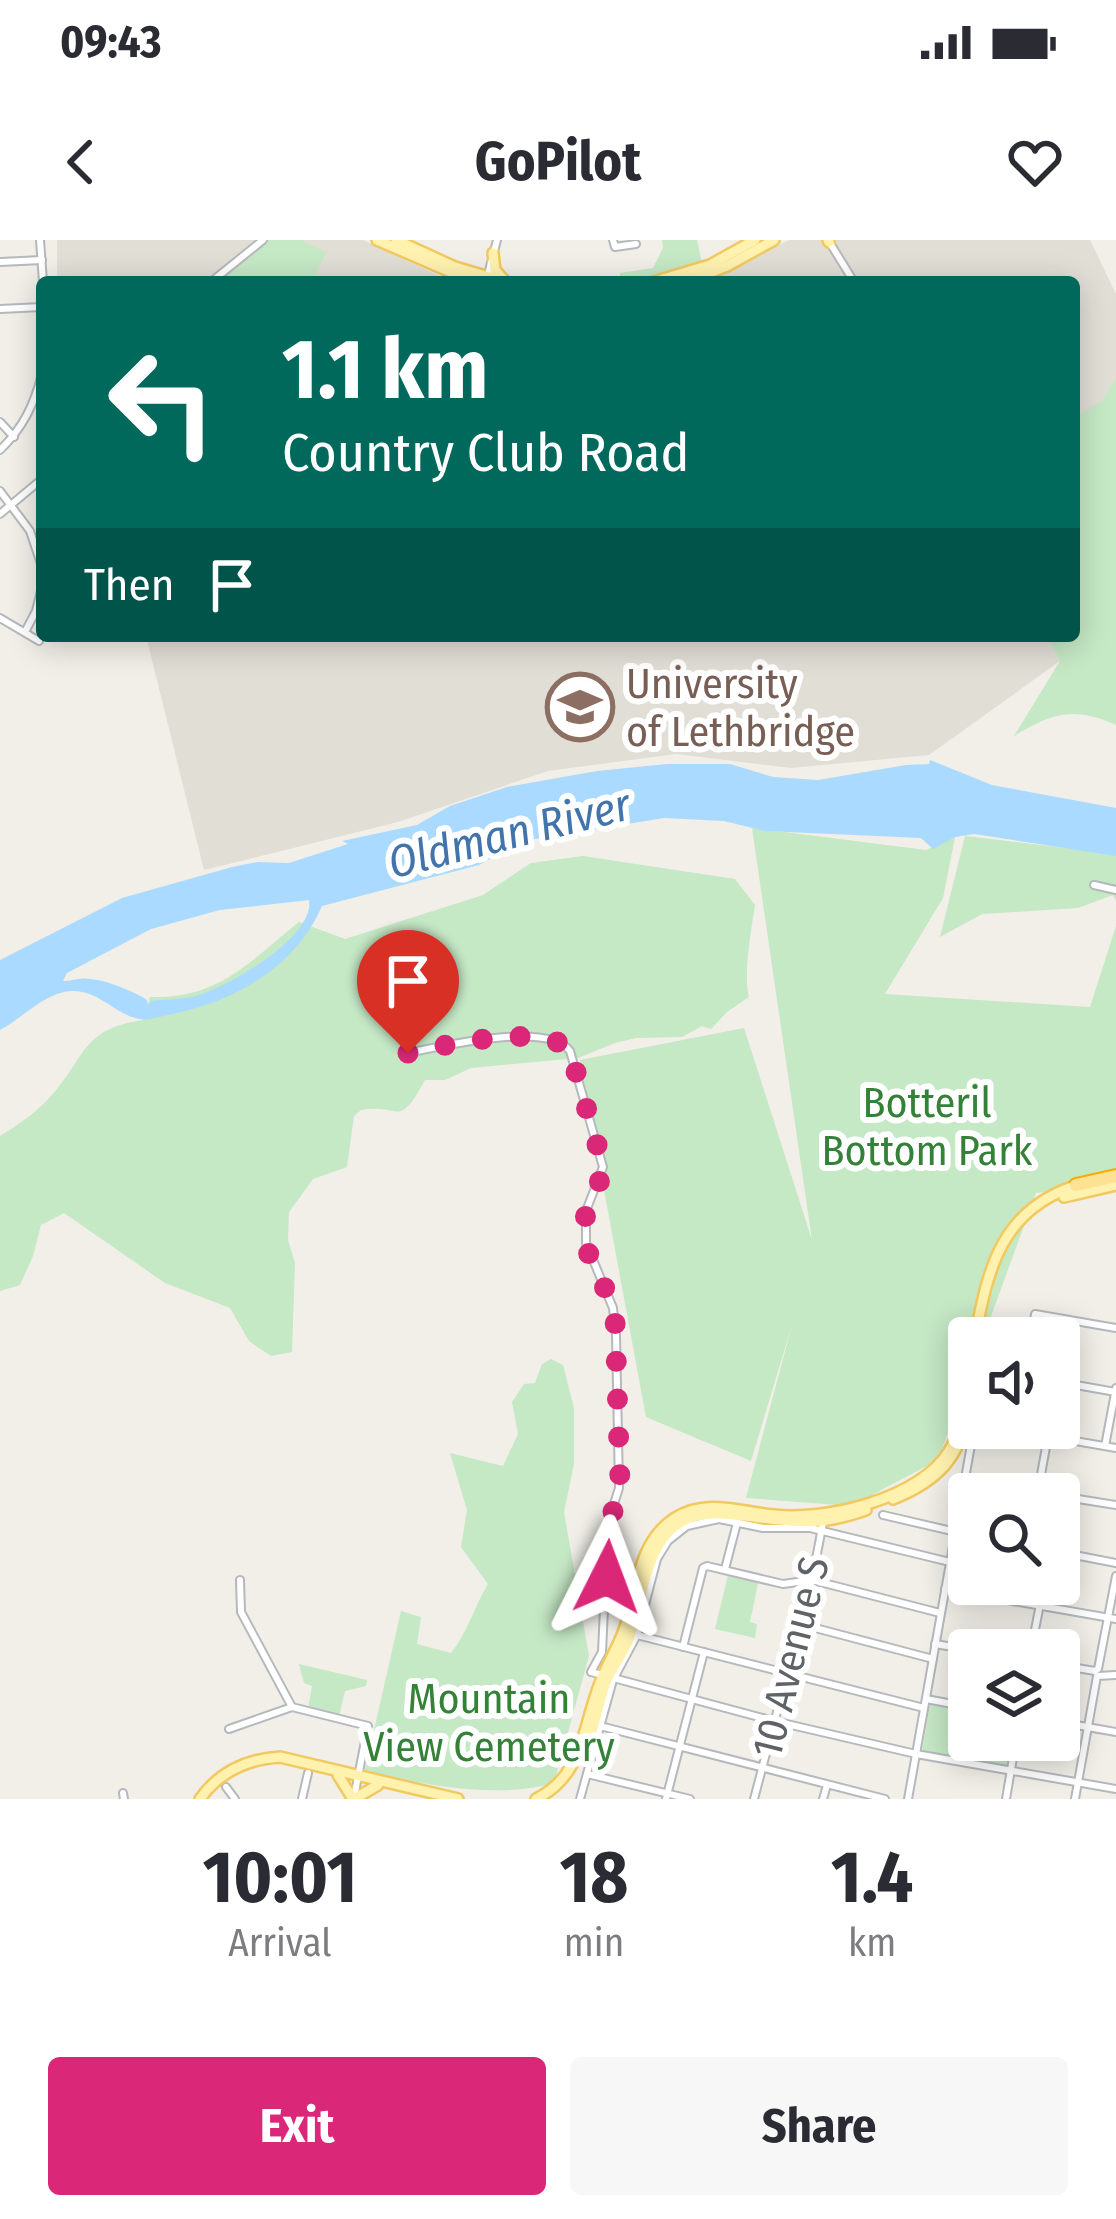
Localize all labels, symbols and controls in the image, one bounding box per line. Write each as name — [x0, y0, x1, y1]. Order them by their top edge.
text: 09:43 — [60, 15, 161, 69]
icon: back — [48, 129, 114, 195]
icon: heart — [1002, 129, 1068, 195]
text: GoPilot — [475, 130, 641, 194]
text: 1.1 km — [282, 319, 488, 420]
icon: left — [84, 324, 240, 480]
text: Country Club Road — [282, 421, 689, 485]
icon: arrive — [199, 552, 265, 618]
text: Then — [84, 558, 175, 612]
place label: University of Lethbridge — [626, 659, 855, 757]
school or university icon: University of Lethbridge — [545, 672, 615, 742]
water label: Oldman River — [383, 777, 637, 890]
pin — [357, 930, 459, 1053]
icon: arrive — [375, 948, 441, 1014]
park label: Botteril Bottom Park — [822, 1078, 1033, 1176]
map controls — [948, 1317, 1080, 1761]
button: sound — [948, 1317, 1080, 1449]
button: search — [948, 1473, 1080, 1605]
position arrow — [544, 1514, 670, 1640]
street label: 10 Avenue S — [742, 1552, 840, 1763]
button: layers — [948, 1629, 1080, 1761]
park label: Mountain View Cemetery — [363, 1674, 615, 1772]
text: 10:01 — [203, 1835, 357, 1921]
text: 18 — [560, 1835, 628, 1921]
text: 1.4 — [831, 1835, 913, 1921]
text: Arrival — [228, 1920, 332, 1966]
text: min — [564, 1920, 624, 1966]
text: km — [848, 1920, 896, 1966]
button: Exit — [48, 2057, 546, 2195]
button: Share — [570, 2057, 1068, 2195]

